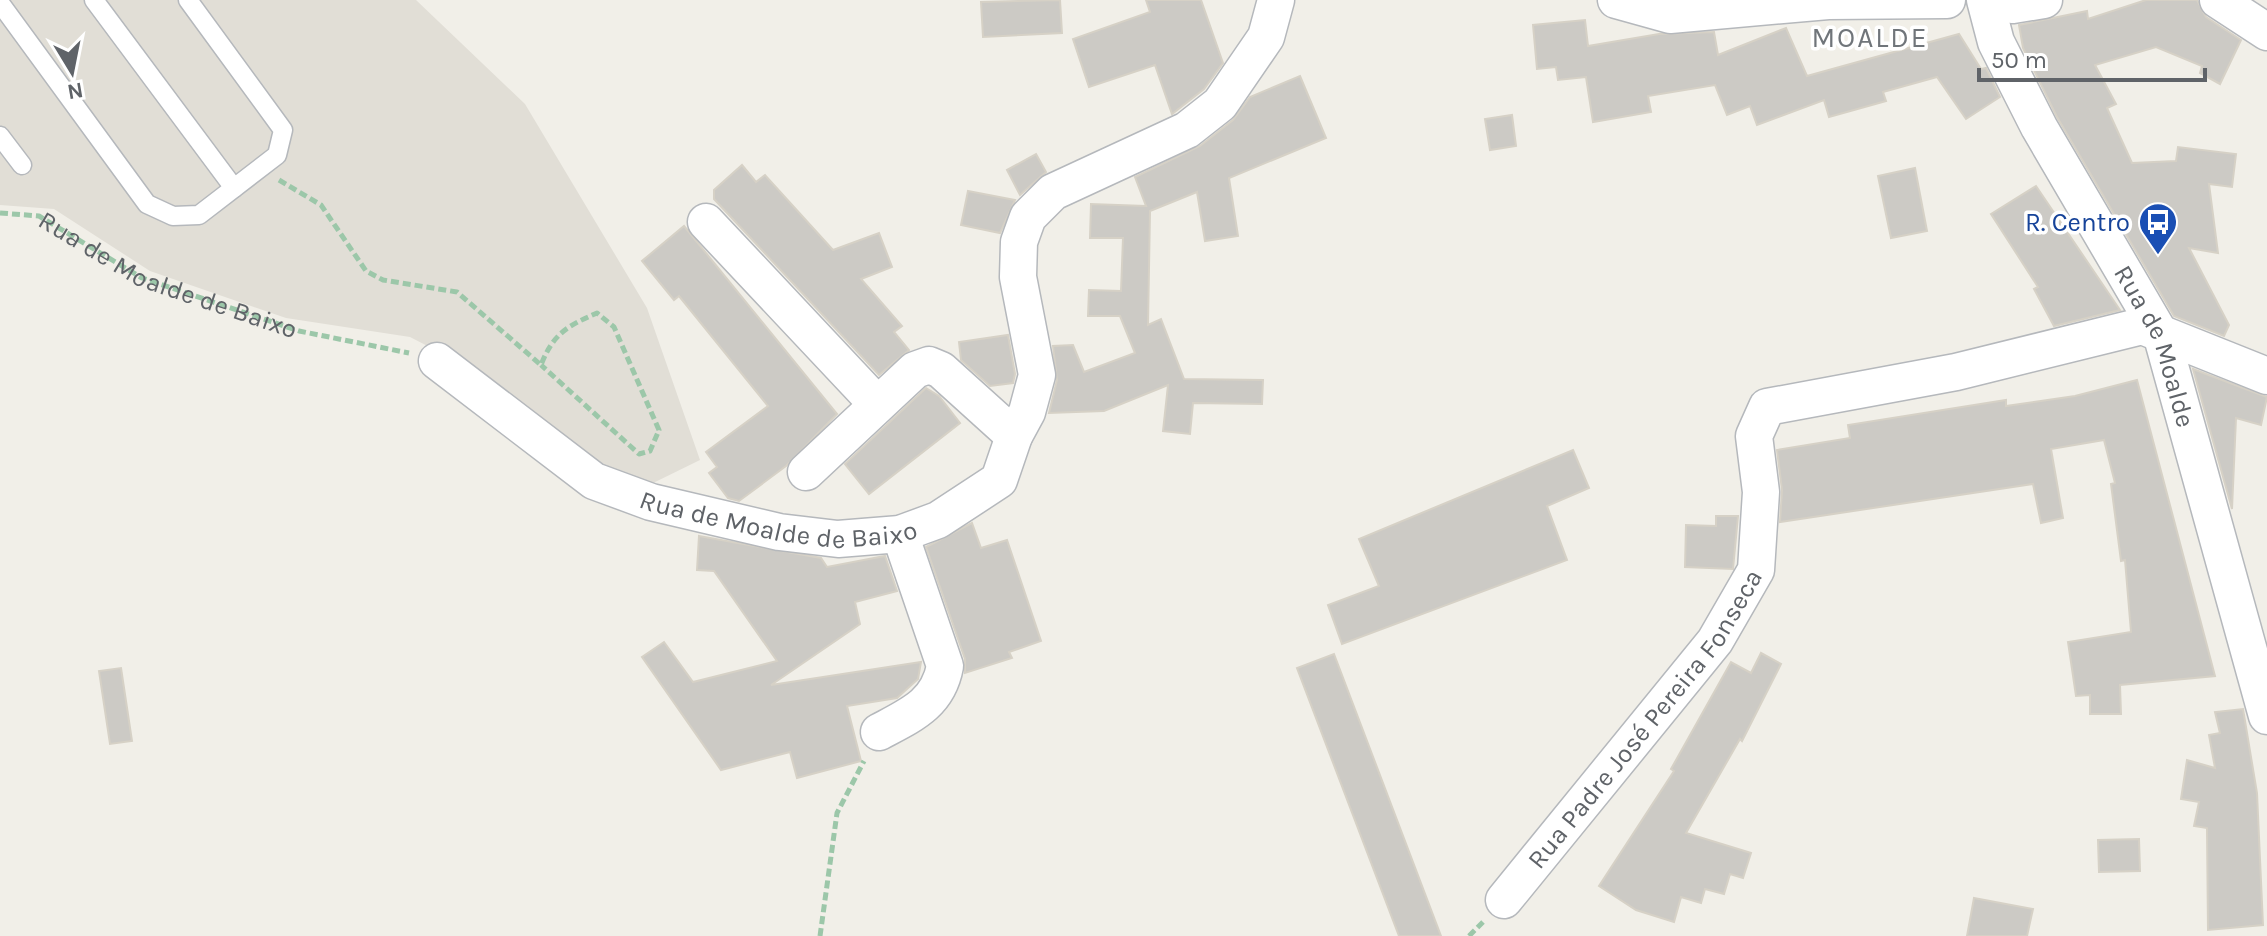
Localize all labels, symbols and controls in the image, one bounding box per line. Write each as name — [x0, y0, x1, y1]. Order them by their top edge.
district label: MOALDE — [1811, 21, 1929, 54]
north arrow — [32, 32, 112, 112]
scale bar — [1979, 32, 2205, 82]
text: 50 m — [1991, 46, 2047, 74]
text: N — [65, 77, 85, 105]
bus stop icon: R. Centro — [2137, 201, 2179, 256]
street label: Rua de Moalde de Baixo — [33, 204, 301, 345]
place label: R. Centro — [2025, 207, 2130, 238]
street label: Rua de Moalde — [2107, 260, 2201, 431]
street label: Rua de Moalde de Baixo — [635, 484, 921, 555]
street label: Rua Padre José Pereira Fonseca — [1521, 564, 1769, 875]

